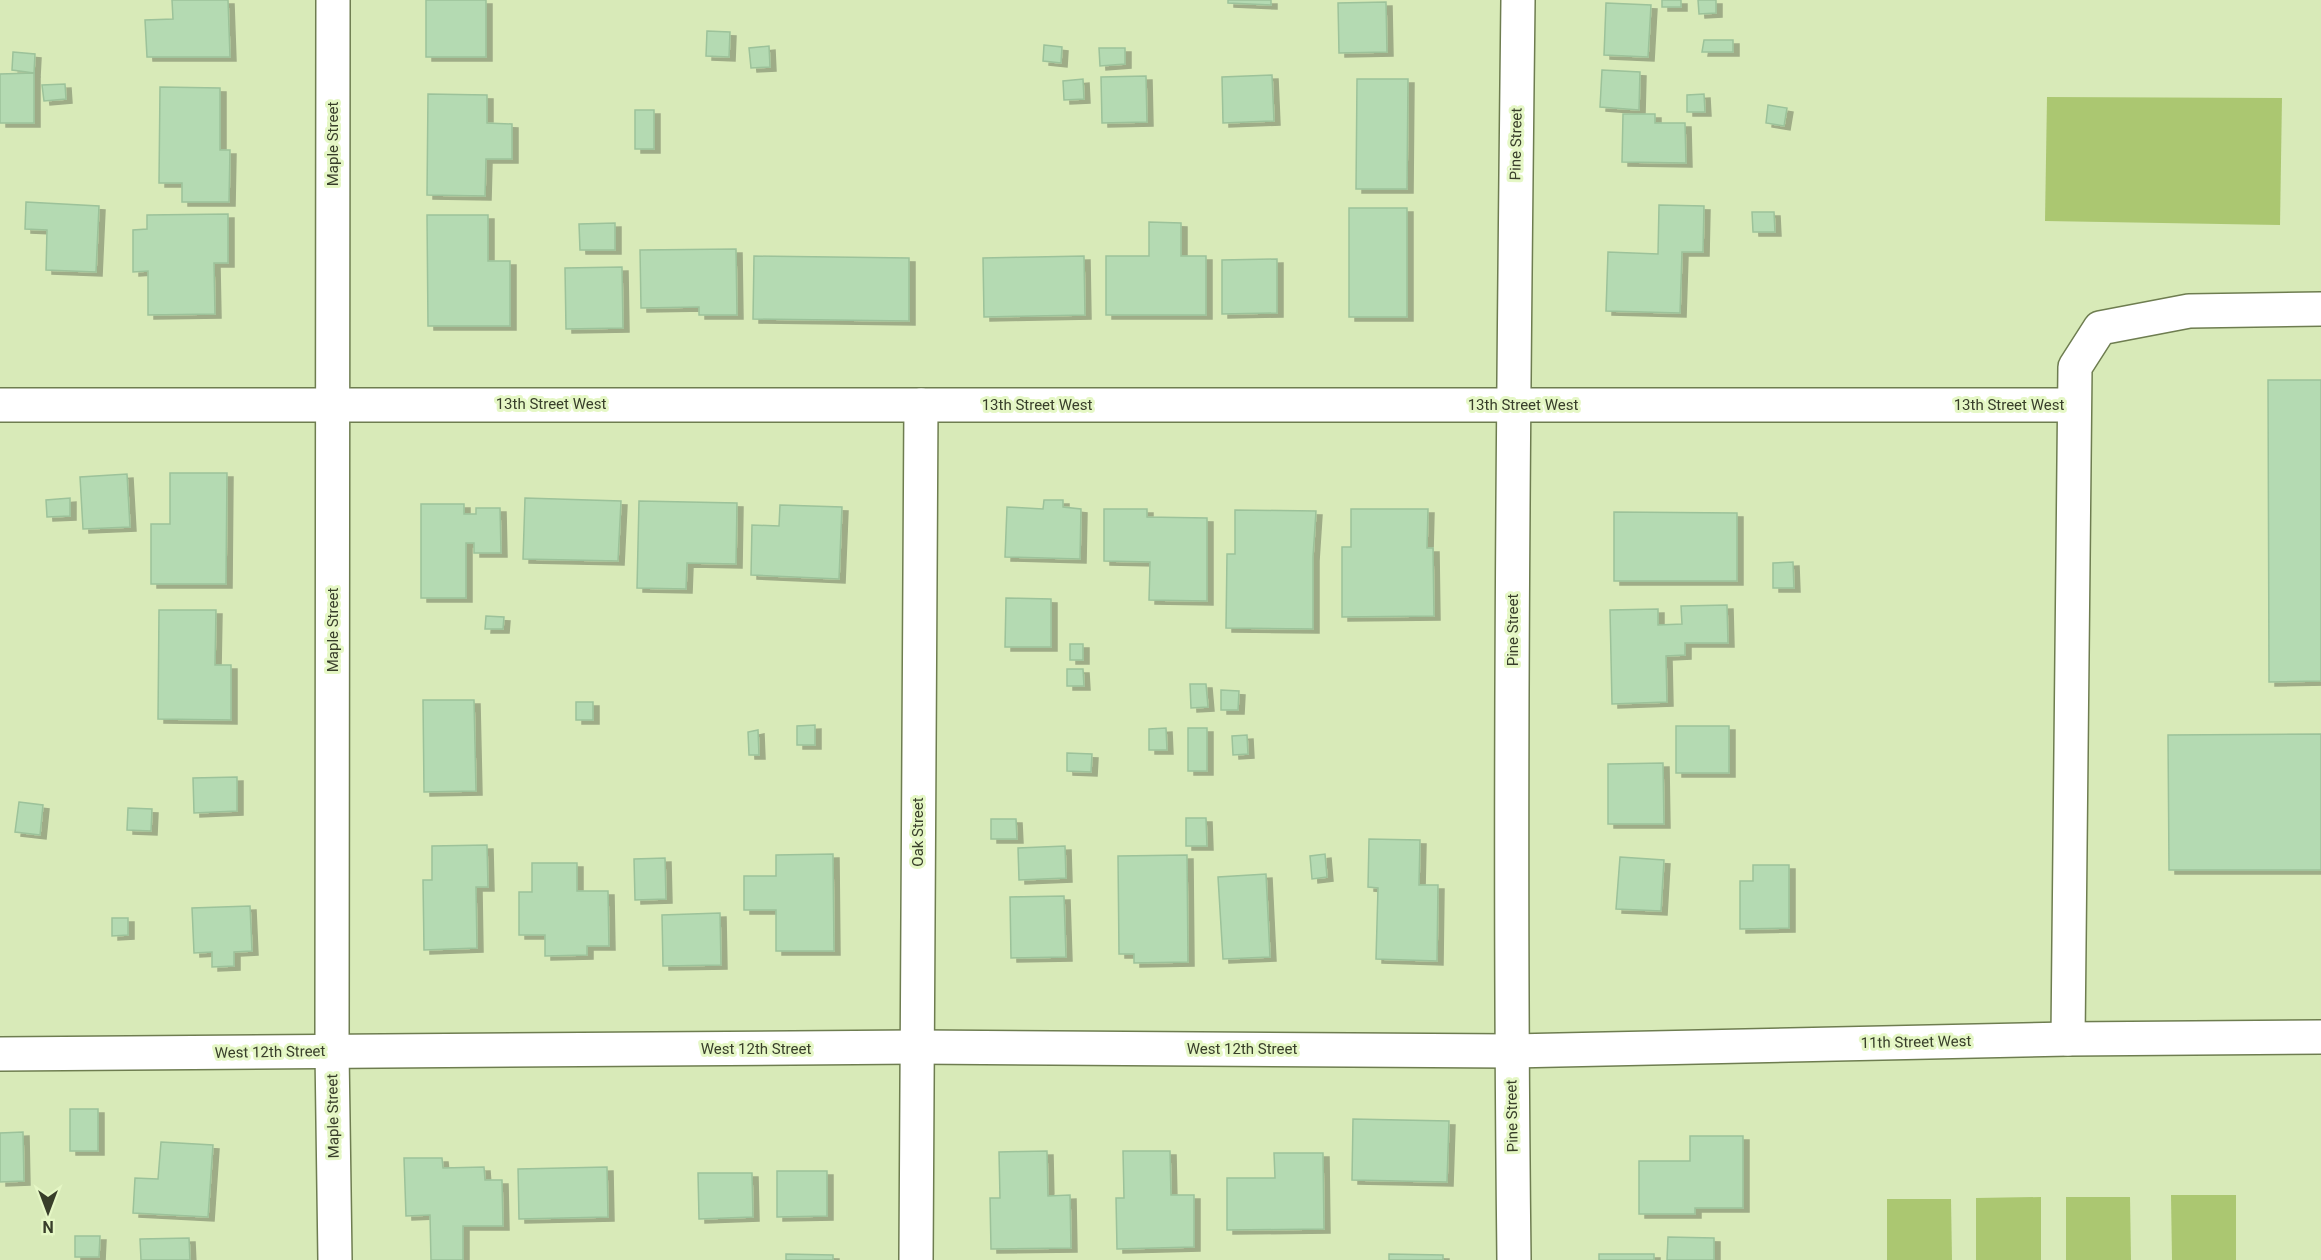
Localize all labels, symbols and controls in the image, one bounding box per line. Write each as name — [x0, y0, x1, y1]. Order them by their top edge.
street label: Maple Street — [324, 102, 342, 186]
street label: Pine Street — [1506, 107, 1526, 180]
street label: 13th Street West — [496, 395, 606, 413]
street label: 13th Street West — [982, 396, 1092, 414]
street label: 13th Street West — [1468, 396, 1578, 414]
street label: 13th Street West — [1954, 396, 2064, 414]
street label: Maple Street — [324, 588, 342, 672]
street label: Pine Street — [1504, 594, 1522, 666]
street label: Oak Street — [909, 797, 927, 867]
street label: 11th Street West — [1860, 1032, 1972, 1052]
street label: West 12th Street — [701, 1040, 811, 1058]
street label: West 12th Street — [1187, 1040, 1297, 1058]
street label: West 12th Street — [214, 1042, 326, 1062]
street label: Maple Street — [323, 1073, 343, 1158]
street label: Pine Street — [1502, 1079, 1522, 1152]
north arrow — [18, 1182, 78, 1242]
text: N — [42, 1217, 54, 1236]

